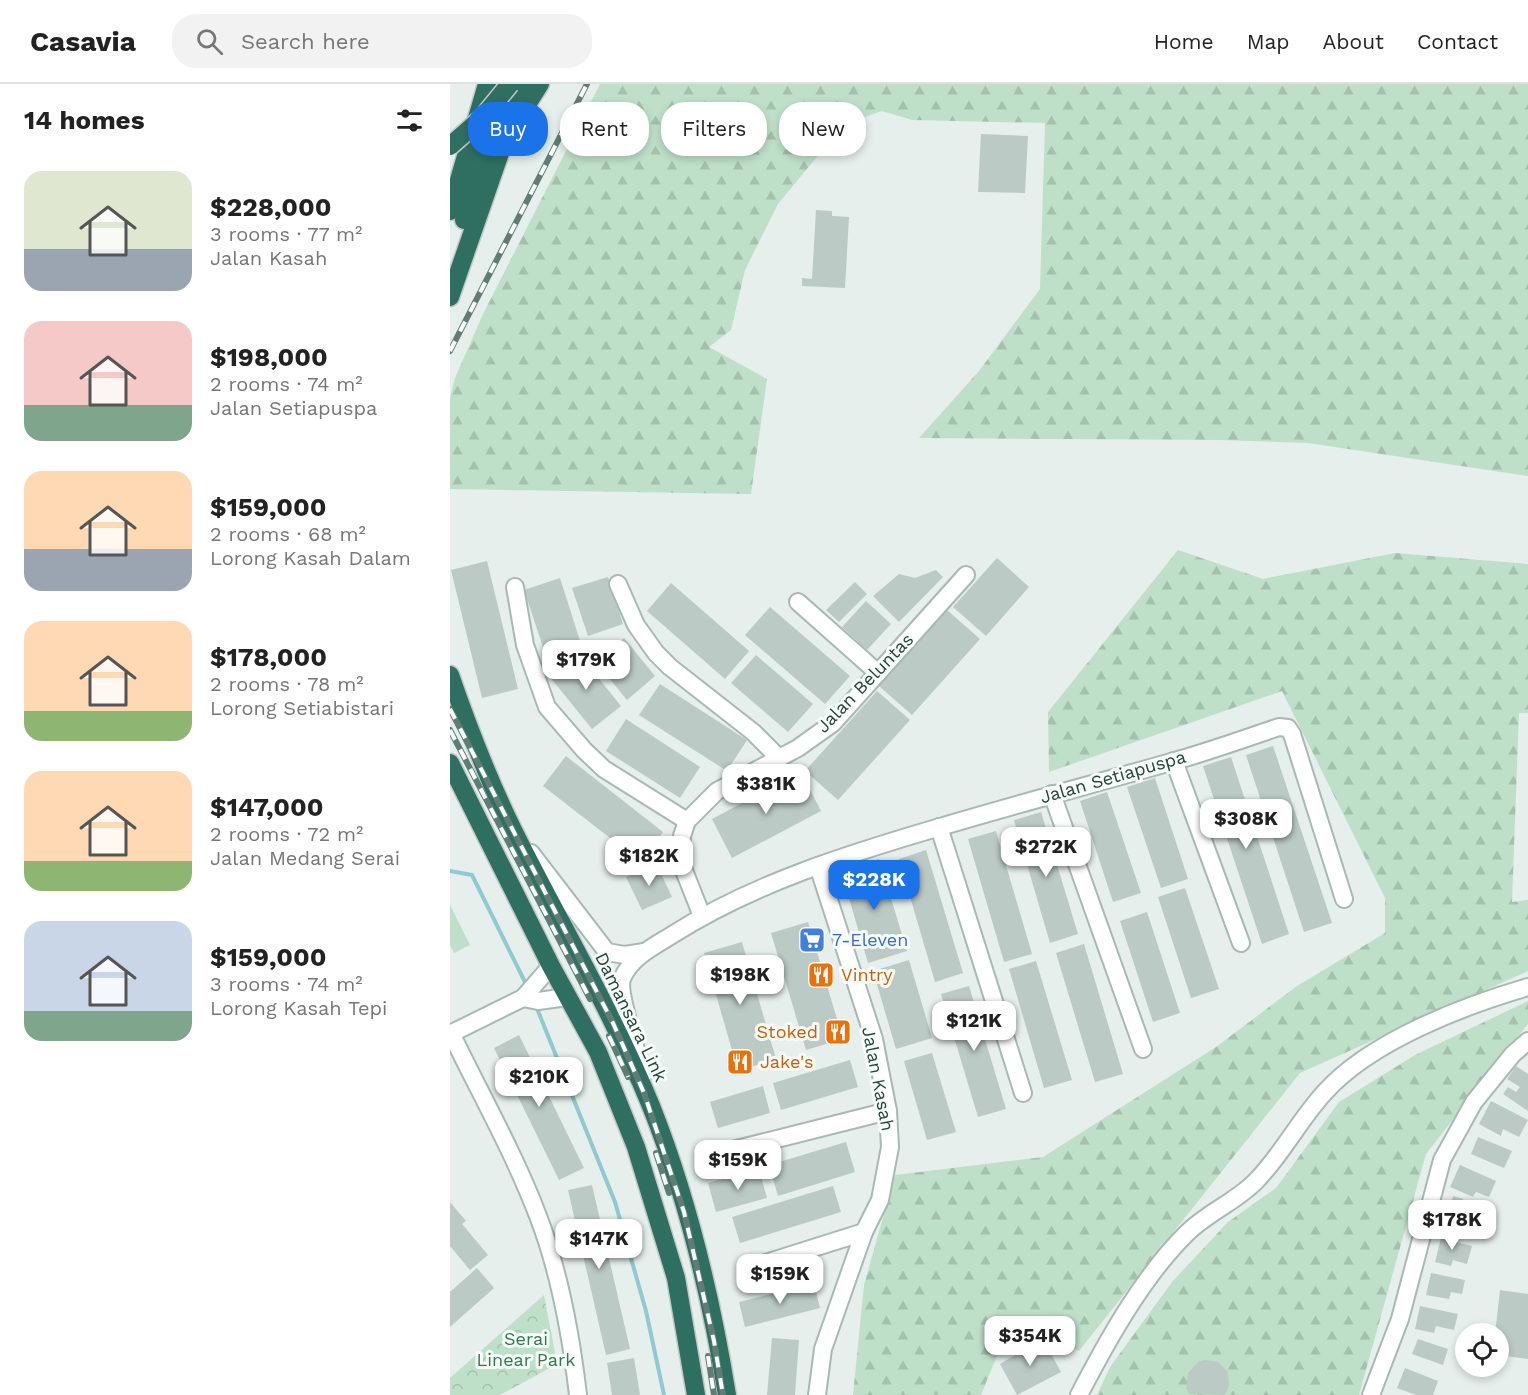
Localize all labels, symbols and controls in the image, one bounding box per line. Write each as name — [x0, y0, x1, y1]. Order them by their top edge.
search box — [172, 14, 592, 68]
text: Casavia — [30, 25, 136, 58]
icon: search — [193, 25, 226, 58]
text: Search here — [241, 29, 370, 54]
text: Home — [1154, 29, 1214, 54]
text: Map — [1247, 29, 1290, 54]
text: About — [1323, 29, 1384, 54]
text: Contact — [1417, 29, 1498, 54]
chip: Buy — [468, 102, 548, 156]
chip: Rent — [560, 102, 649, 156]
chip: Filters — [661, 102, 767, 156]
chip: New — [779, 102, 866, 156]
icon: filters — [393, 104, 426, 137]
text: 14 homes — [24, 105, 145, 135]
text: $228,000 — [210, 192, 331, 222]
icon: home — [72, 195, 144, 267]
text: 3 rooms · 77 m² — [210, 222, 362, 246]
text: Jalan Kasah — [210, 246, 327, 270]
text: $198,000 — [210, 342, 328, 372]
icon: home — [72, 345, 144, 417]
text: 2 rooms · 74 m² — [210, 372, 363, 396]
text: Jalan Setiapuspa — [210, 396, 377, 420]
text: $159,000 — [210, 492, 326, 522]
icon: home — [72, 495, 144, 567]
text: 2 rooms · 68 m² — [210, 522, 366, 546]
text: Lorong Kasah Dalam — [210, 546, 411, 570]
street label: Jalan Beluntas — [812, 629, 917, 737]
pin: $179K — [544, 640, 628, 691]
text: $178,000 — [210, 642, 327, 672]
icon: home — [72, 645, 144, 717]
text: $179K — [556, 647, 616, 671]
text: 2 rooms · 78 m² — [210, 672, 364, 696]
text: Lorong Setiabistari — [210, 696, 394, 720]
street label: Jalan Setiapuspa — [1038, 746, 1188, 807]
pin: $381K — [724, 764, 808, 815]
text: $381K — [736, 771, 796, 795]
text: $147,000 — [210, 792, 324, 822]
icon: home — [72, 795, 144, 867]
pin: $308K — [1204, 799, 1288, 850]
text: $308K — [1214, 806, 1278, 830]
text: 2 rooms · 72 m² — [210, 822, 363, 846]
pin: $272K — [1004, 827, 1088, 878]
text: $272K — [1015, 834, 1077, 858]
pin: $182K — [607, 836, 691, 887]
text: $182K — [619, 843, 679, 867]
text: Jalan Medang Serai — [210, 846, 400, 870]
pin: $228K — [832, 860, 916, 911]
text: $228K — [842, 867, 906, 891]
supermarket icon: 7-Eleven — [797, 925, 827, 955]
place label: 7-Eleven — [832, 929, 908, 950]
text: $159,000 — [210, 942, 326, 972]
icon: home — [72, 945, 144, 1017]
street label: Damansara Link — [591, 949, 672, 1085]
pin: $198K — [698, 955, 782, 1006]
restaurant icon: Vintry — [806, 960, 836, 990]
text: $198K — [710, 962, 770, 986]
place label: Vintry — [841, 964, 893, 985]
text: 3 rooms · 74 m² — [210, 972, 363, 996]
text: Lorong Kasah Tepi — [210, 996, 387, 1020]
pin: $121K — [932, 1001, 1016, 1052]
text: $121K — [946, 1008, 1002, 1032]
restaurant icon: Stoked — [823, 1017, 853, 1047]
place label: Stoked — [757, 1021, 818, 1042]
street label: Jalan Kasah — [858, 1025, 899, 1133]
restaurant icon: Jake's — [725, 1047, 755, 1077]
place label: Jake's — [760, 1051, 814, 1072]
pin: $210K — [497, 1057, 581, 1108]
text: $210K — [509, 1064, 569, 1088]
pin: $159K — [696, 1140, 780, 1191]
text: $159K — [708, 1147, 768, 1171]
pin: $178K — [1410, 1200, 1494, 1251]
text: $178K — [1422, 1207, 1482, 1231]
pin: $147K — [557, 1219, 641, 1270]
text: $147K — [569, 1226, 629, 1250]
pin: $159K — [738, 1254, 822, 1305]
text: $159K — [750, 1261, 810, 1285]
pin: $354K — [988, 1316, 1072, 1367]
text: $354K — [998, 1323, 1062, 1347]
map controls — [1455, 1323, 1509, 1377]
button: locate — [1455, 1323, 1509, 1377]
park label: Serai Linear Park — [476, 1328, 576, 1370]

